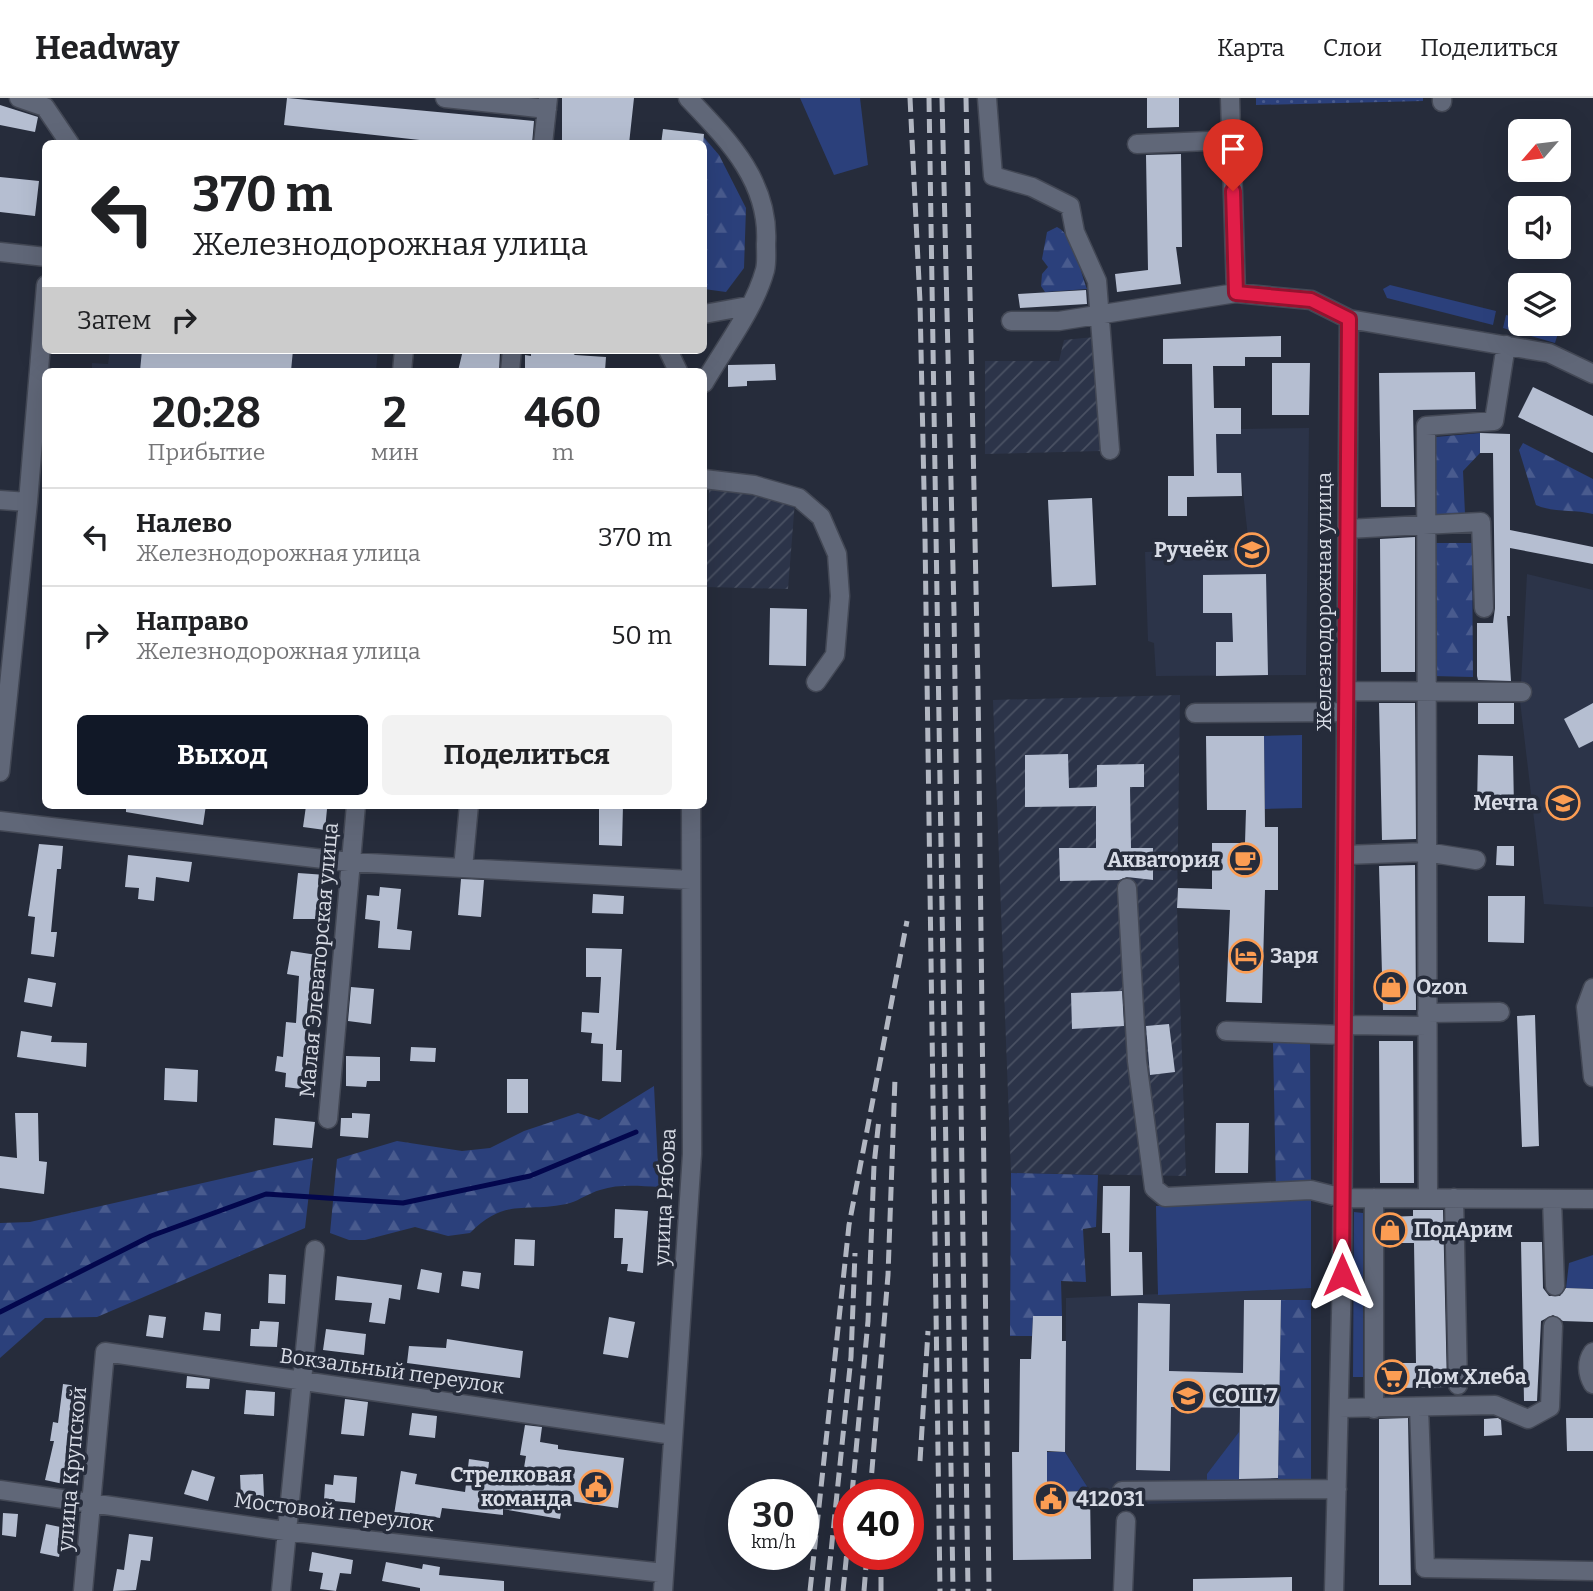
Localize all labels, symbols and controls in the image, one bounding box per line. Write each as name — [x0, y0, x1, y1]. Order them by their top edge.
text: Headway — [35, 28, 179, 68]
text: Карта — [1217, 34, 1285, 62]
text: Слои — [1323, 34, 1382, 62]
text: Поделиться — [1420, 34, 1558, 62]
pin — [1203, 119, 1263, 191]
north arrow — [1508, 119, 1572, 182]
map controls — [1508, 119, 1571, 336]
icon: arrive — [1214, 130, 1252, 168]
text: 370 m — [192, 165, 332, 224]
icon: left — [77, 168, 168, 259]
button: sound — [1508, 196, 1571, 259]
text: Железнодорожная улица — [192, 225, 588, 263]
button: layers — [1508, 273, 1571, 336]
icon: right — [165, 301, 203, 339]
text: Затем — [77, 305, 151, 336]
text: 20:28 — [152, 388, 261, 438]
text: 2 — [383, 388, 407, 438]
text: 460 — [524, 388, 601, 438]
text: Прибытие — [148, 438, 265, 466]
text: мин — [371, 438, 419, 466]
text: m — [552, 438, 574, 466]
street label: Железнодорожная улица — [1311, 472, 1337, 732]
text: Налево — [136, 508, 232, 539]
icon: left — [77, 518, 115, 556]
text: 370 m — [598, 522, 672, 553]
school or university icon: Ручеёк — [1233, 531, 1271, 569]
place label: Ручеёк — [1154, 537, 1228, 563]
text: Железнодорожная улица — [136, 539, 421, 567]
text: Направо — [136, 606, 249, 637]
icon: right — [77, 616, 115, 654]
text: 50 m — [611, 620, 672, 651]
text: Железнодорожная улица — [136, 637, 421, 665]
button: Выход — [77, 715, 368, 795]
button: Поделиться — [382, 715, 672, 795]
school or university icon: Мечта — [1544, 784, 1582, 822]
place label: Мечта — [1473, 790, 1538, 816]
street label: Малая Элеваторская улица — [294, 821, 344, 1099]
cafe icon: Акватория — [1226, 841, 1264, 879]
place label: Акватория — [1107, 847, 1220, 873]
hotel icon: Заря — [1227, 937, 1265, 975]
place label: Заря — [1270, 943, 1319, 969]
shop icon: Ozon — [1372, 968, 1410, 1006]
place label: Ozon — [1416, 974, 1468, 1000]
street label: улица Рябова — [648, 1127, 682, 1268]
shop icon: ПодАрим — [1371, 1211, 1409, 1249]
place label: ПодАрим — [1414, 1217, 1513, 1243]
position arrow — [1305, 1238, 1379, 1312]
street label: Вокзальный переулок — [278, 1342, 507, 1400]
supermarket icon: Дом Хлеба — [1373, 1358, 1411, 1396]
place label: Дом Хлеба — [1416, 1364, 1527, 1390]
school or university icon: СОШ 7 — [1169, 1377, 1207, 1415]
place label: СОШ 7 — [1212, 1383, 1278, 1409]
street label: улица Крупской — [52, 1385, 92, 1554]
place label: Стрелковая команда — [450, 1462, 572, 1512]
public building icon: Стрелковая команда — [577, 1468, 615, 1506]
speed limit sign: 40 — [833, 1479, 924, 1570]
public building icon: 412031 — [1032, 1480, 1070, 1518]
place label: 412031 — [1076, 1486, 1144, 1512]
street label: Мостовой переулок — [232, 1487, 436, 1537]
text: 30 — [752, 1494, 795, 1536]
text: km/h — [751, 1531, 796, 1553]

